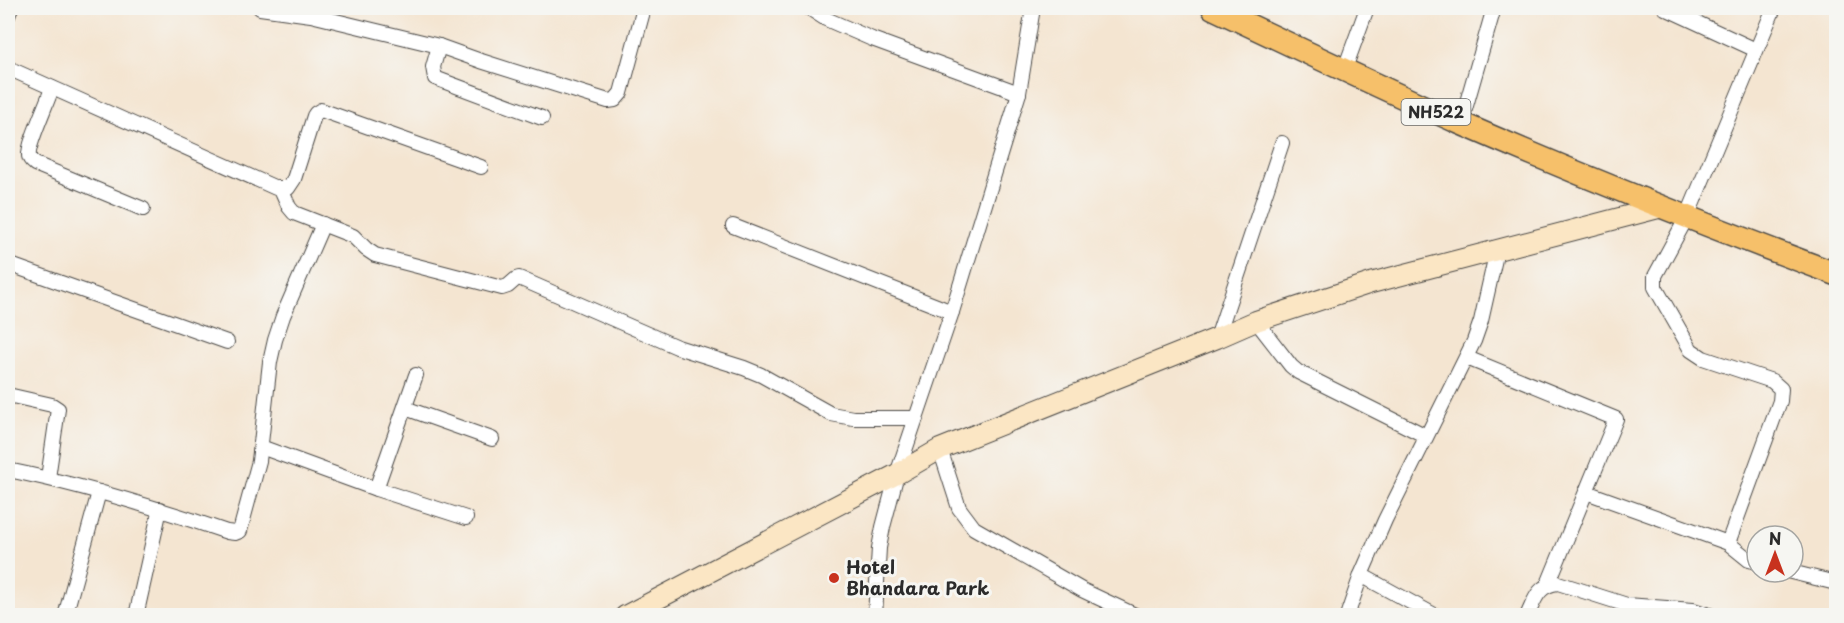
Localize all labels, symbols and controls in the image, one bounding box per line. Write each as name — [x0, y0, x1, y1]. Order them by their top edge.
road number: NH522 — [1402, 99, 1470, 125]
north arrow — [1745, 524, 1805, 584]
text: N — [1769, 526, 1781, 550]
place label: Hotel Bhandara Park — [846, 553, 989, 601]
marker: Hotel Bhandara Park — [827, 571, 841, 585]

